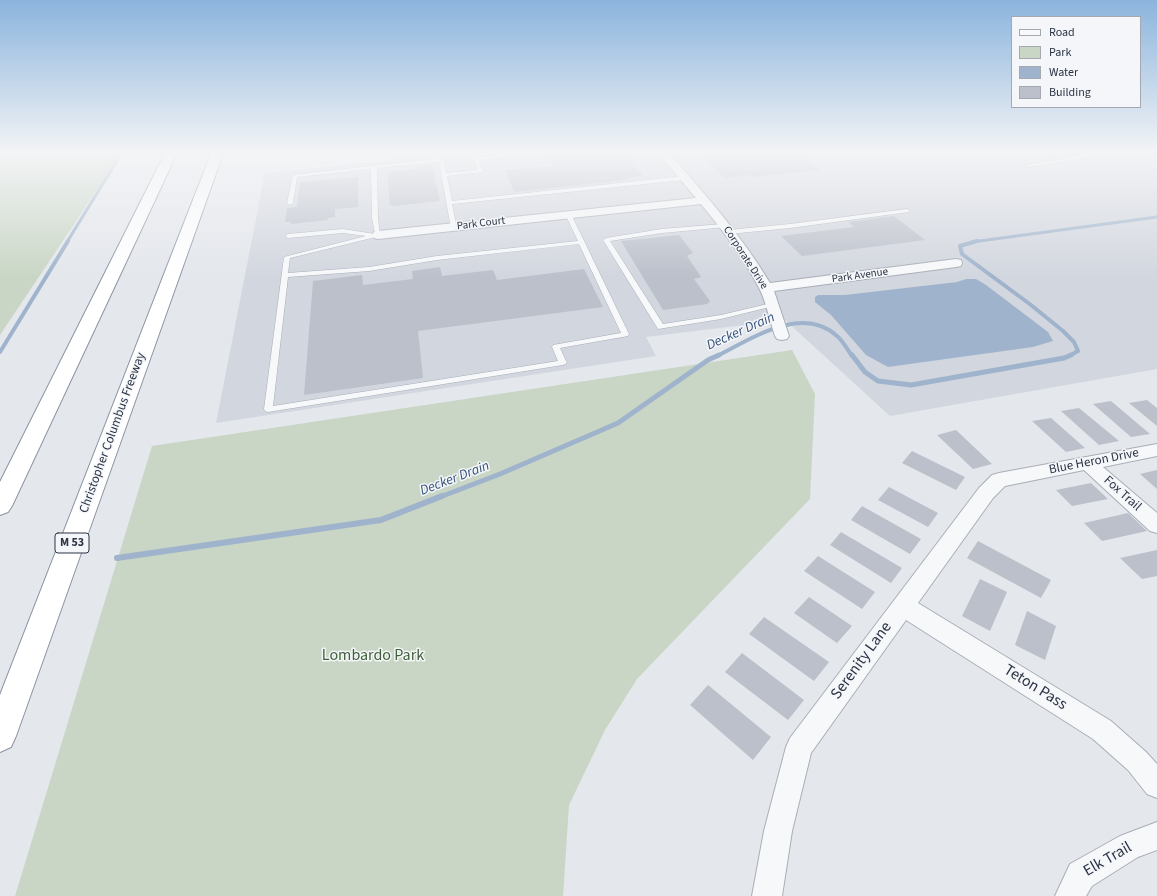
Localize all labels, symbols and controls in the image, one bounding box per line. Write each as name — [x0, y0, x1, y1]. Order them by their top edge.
legend — [1011, 16, 1141, 108]
text: Road — [1049, 24, 1075, 41]
text: Park — [1049, 44, 1071, 61]
text: Water — [1049, 64, 1078, 81]
text: Building — [1049, 84, 1091, 101]
street label: Park Court — [456, 214, 506, 234]
street label: Corporate Drive — [720, 224, 770, 292]
street label: Park Avenue — [831, 266, 889, 286]
water label: Decker Drain — [704, 309, 778, 355]
street label: Christopher Columbus Freeway — [77, 351, 149, 515]
street label: Blue Heron Drive — [1048, 446, 1140, 478]
water label: Decker Drain — [418, 458, 492, 500]
street label: Fox Trail — [1100, 473, 1144, 515]
road number: M 53 — [55, 533, 89, 553]
street label: Serenity Lane — [827, 619, 897, 703]
park label: Lombardo Park — [322, 646, 424, 666]
street label: Teton Pass — [1000, 661, 1070, 715]
street label: Elk Trail — [1080, 839, 1136, 881]

